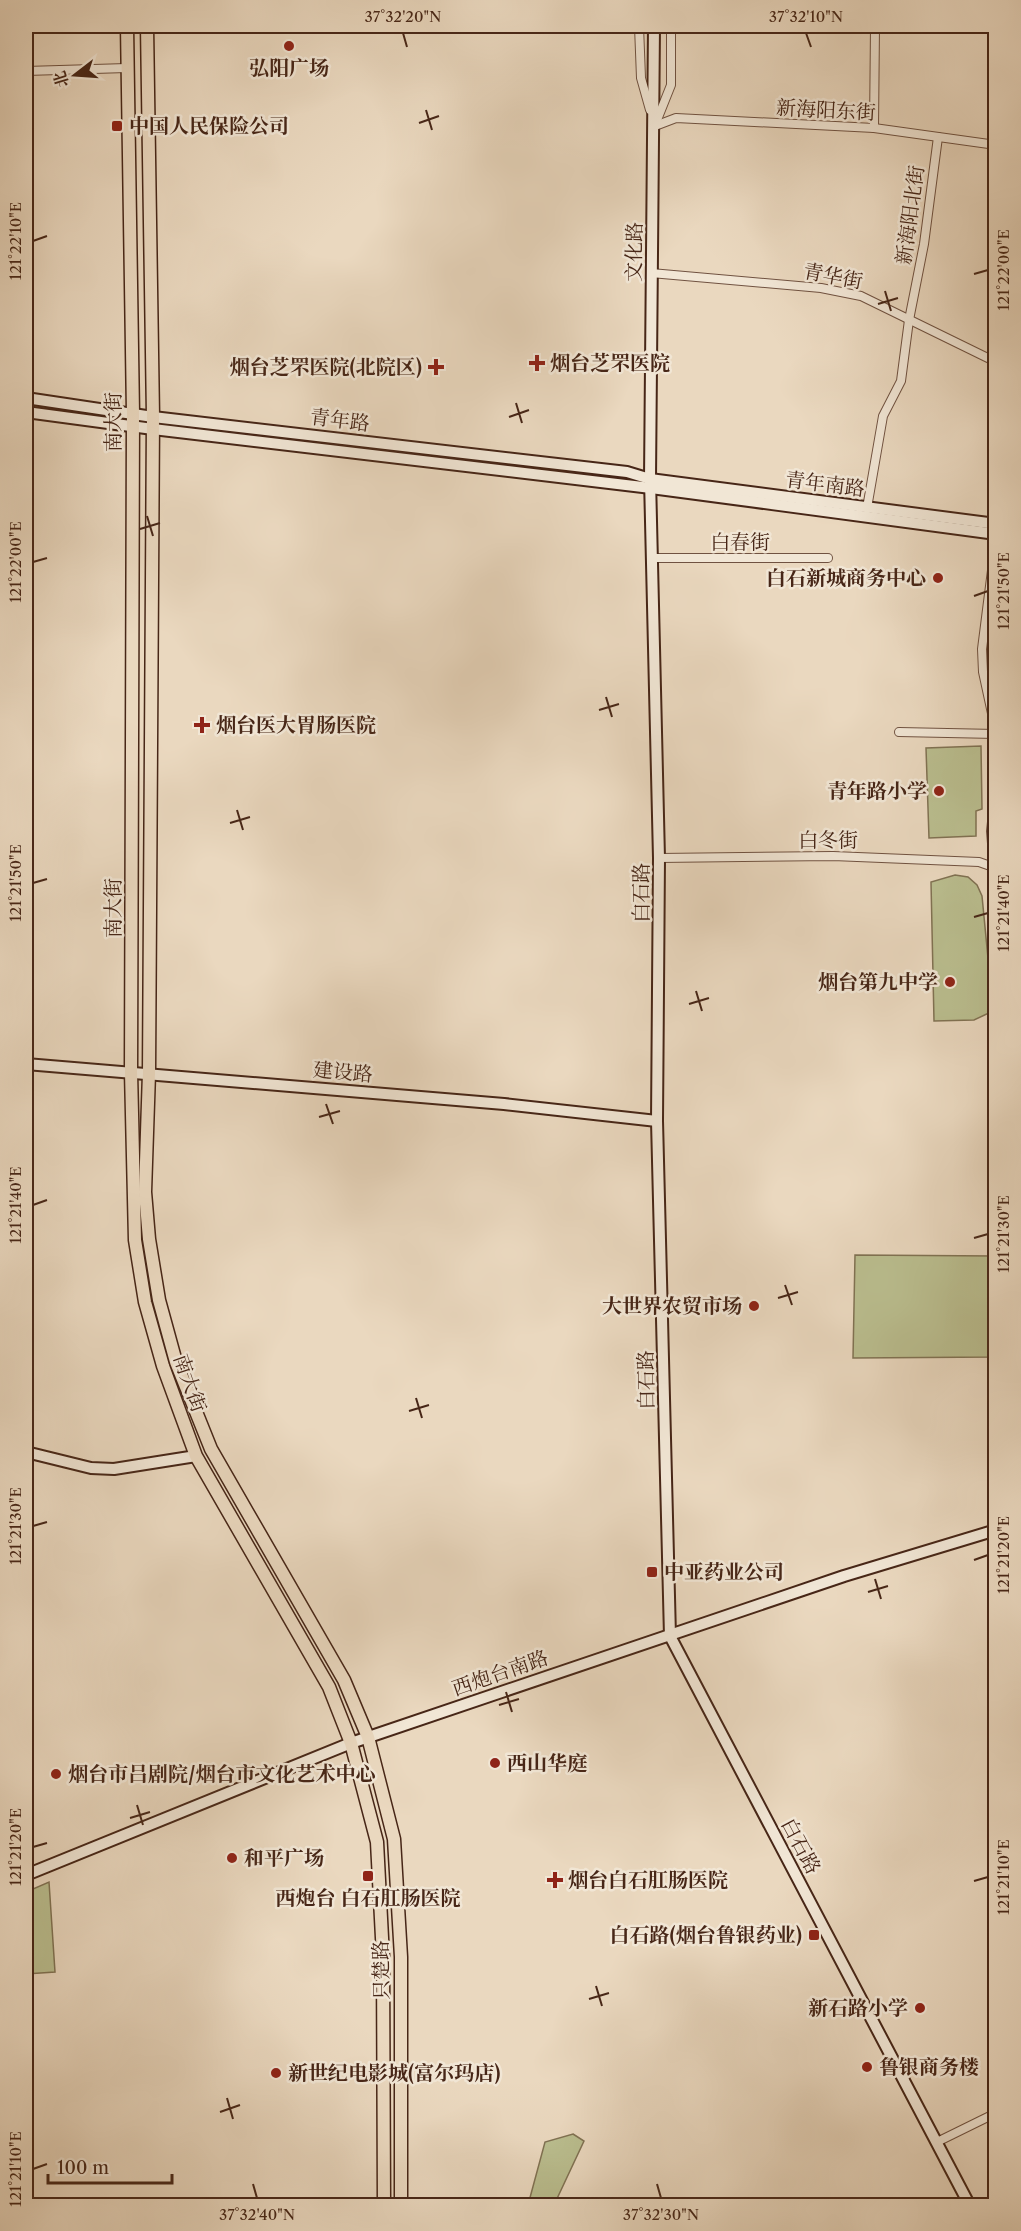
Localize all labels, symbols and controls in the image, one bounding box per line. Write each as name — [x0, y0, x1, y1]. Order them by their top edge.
text: 37°32'20"N — [365, 7, 441, 26]
text: 37°32'10"N — [769, 7, 843, 26]
marker: 弘阳广场 — [282, 39, 296, 53]
north arrow — [45, 45, 105, 105]
place label: 弘阳广场 — [249, 56, 329, 80]
text: 北 — [49, 69, 73, 90]
street label: 新海阳东街 — [775, 95, 877, 125]
place label: 中国人民保险公司 — [129, 114, 289, 138]
marker: 中国人民保险公司 — [110, 119, 124, 133]
street label: 新海阳北街 — [891, 164, 929, 266]
text: 121°22'10"E — [6, 202, 25, 280]
street label: 文化路 — [621, 222, 647, 282]
text: 121°22'00"E — [994, 229, 1013, 311]
street label: 青华街 — [801, 258, 865, 294]
place label: 烟台芝罘医院 — [550, 351, 670, 375]
marker: 烟台芝罘医院 — [528, 354, 546, 372]
place label: 烟台芝罘医院(北院区) — [230, 355, 422, 379]
marker: 烟台芝罘医院(北院区) — [427, 358, 445, 376]
street label: 南大街 — [101, 392, 125, 452]
street label: 青年路 — [309, 404, 371, 436]
street label: 青年南路 — [784, 467, 866, 501]
text: 121°22'00"E — [6, 521, 25, 603]
street label: 白春街 — [710, 530, 770, 554]
text: 121°21'50"E — [994, 552, 1013, 630]
place label: 白石新城商务中心 — [766, 566, 926, 590]
marker: 白石新城商务中心 — [931, 571, 945, 585]
place label: 烟台医大胃肠医院 — [216, 713, 376, 737]
marker: 烟台医大胃肠医院 — [193, 716, 211, 734]
place label: 青年路小学 — [827, 779, 927, 803]
marker: 青年路小学 — [932, 784, 946, 798]
street label: 白冬街 — [798, 828, 858, 852]
text: 121°21'50"E — [6, 844, 25, 922]
street label: 白石路 — [629, 863, 653, 923]
text: 121°21'40"E — [994, 874, 1013, 952]
street label: 南大街 — [101, 878, 125, 938]
place label: 烟台第九中学 — [818, 970, 938, 994]
marker: 烟台第九中学 — [943, 975, 957, 989]
street label: 建设路 — [312, 1057, 374, 1087]
text: 121°21'40"E — [6, 1166, 25, 1244]
text: 121°21'30"E — [994, 1195, 1013, 1273]
place label: 大世界农贸市场 — [602, 1294, 742, 1318]
marker: 大世界农贸市场 — [747, 1299, 761, 1313]
street label: 白石路 — [633, 1350, 659, 1410]
street label: 南大街 — [169, 1351, 211, 1415]
text: 121°21'30"E — [6, 1487, 25, 1565]
text: 121°21'20"E — [994, 1516, 1013, 1594]
place label: 中亚药业公司 — [664, 1560, 784, 1584]
marker: 中亚药业公司 — [645, 1565, 659, 1579]
street label: 西炮台南路 — [449, 1645, 551, 1701]
place label: 西山华庭 — [507, 1751, 587, 1775]
marker: 西山华庭 — [488, 1756, 502, 1770]
place label: 烟台市吕剧院/烟台市文化艺术中心 — [68, 1762, 375, 1786]
marker: 烟台市吕剧院/烟台市文化艺术中心 — [49, 1767, 63, 1781]
text: 121°21'20"E — [6, 1808, 25, 1886]
street label: 白石路 — [776, 1814, 826, 1878]
text: 121°21'10"E — [994, 1839, 1013, 1915]
place label: 和平广场 — [244, 1846, 324, 1870]
marker: 和平广场 — [225, 1851, 239, 1865]
place label: 烟台白石肛肠医院 — [568, 1868, 728, 1892]
marker: 西炮台 白石肛肠医院 — [361, 1869, 375, 1883]
marker: 烟台白石肛肠医院 — [546, 1871, 564, 1889]
place label: 西炮台 白石肛肠医院 — [275, 1886, 461, 1910]
place label: 白石路(烟台鲁银药业) — [610, 1923, 802, 1947]
marker: 白石路(烟台鲁银药业) — [807, 1928, 821, 1942]
street label: 只楚路 — [368, 1940, 394, 2000]
place label: 新石路小学 — [808, 1996, 908, 2020]
marker: 新石路小学 — [913, 2001, 927, 2015]
place label: 鲁银商务楼 — [879, 2055, 979, 2079]
marker: 鲁银商务楼 — [860, 2060, 874, 2074]
place label: 新世纪电影城(富尔玛店) — [288, 2061, 501, 2085]
marker: 新世纪电影城(富尔玛店) — [269, 2066, 283, 2080]
text: 121°21'10"E — [6, 2131, 25, 2207]
scale bar — [48, 2147, 172, 2185]
text: 100 m — [57, 2157, 109, 2179]
text: 37°32'40"N — [219, 2205, 295, 2224]
text: 37°32'30"N — [623, 2205, 699, 2224]

